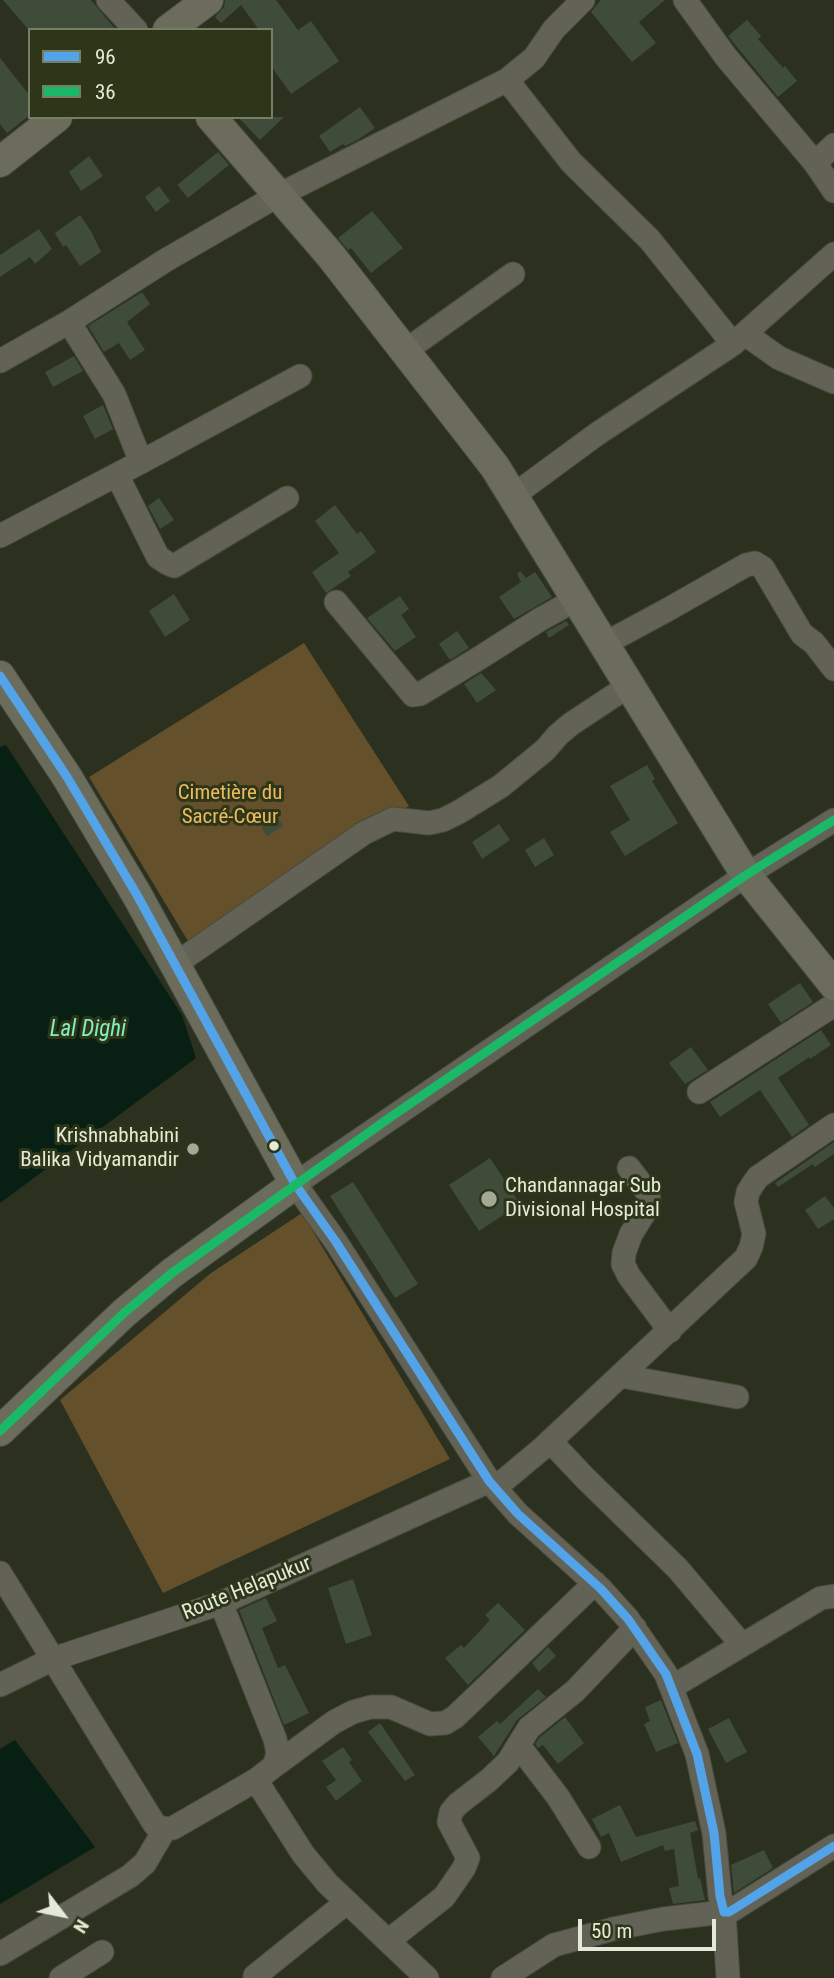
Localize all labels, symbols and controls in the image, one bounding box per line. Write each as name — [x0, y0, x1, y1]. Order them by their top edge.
legend — [28, 28, 273, 119]
text: 96 — [95, 45, 116, 69]
text: 36 — [95, 80, 116, 104]
park label: Cimetière du Sacré-Cœur — [178, 781, 282, 831]
water label: Lal Dighi — [50, 1016, 126, 1044]
place label: Krishnabhabini Balika Vidyamandir — [20, 1124, 179, 1174]
unlabelled marker — [267, 1139, 281, 1153]
marker: Krishnabhabini Balika Vidyamandir — [185, 1141, 201, 1157]
place label: Chandannagar Sub Divisional Hospital — [505, 1174, 661, 1224]
marker: Chandannagar Sub Divisional Hospital — [479, 1189, 499, 1209]
street label: Route Helapukur — [179, 1552, 315, 1626]
north arrow — [28, 1880, 98, 1950]
scale bar — [582, 1904, 720, 1948]
text: N — [68, 1915, 94, 1937]
text: 50 m — [591, 1919, 632, 1943]

